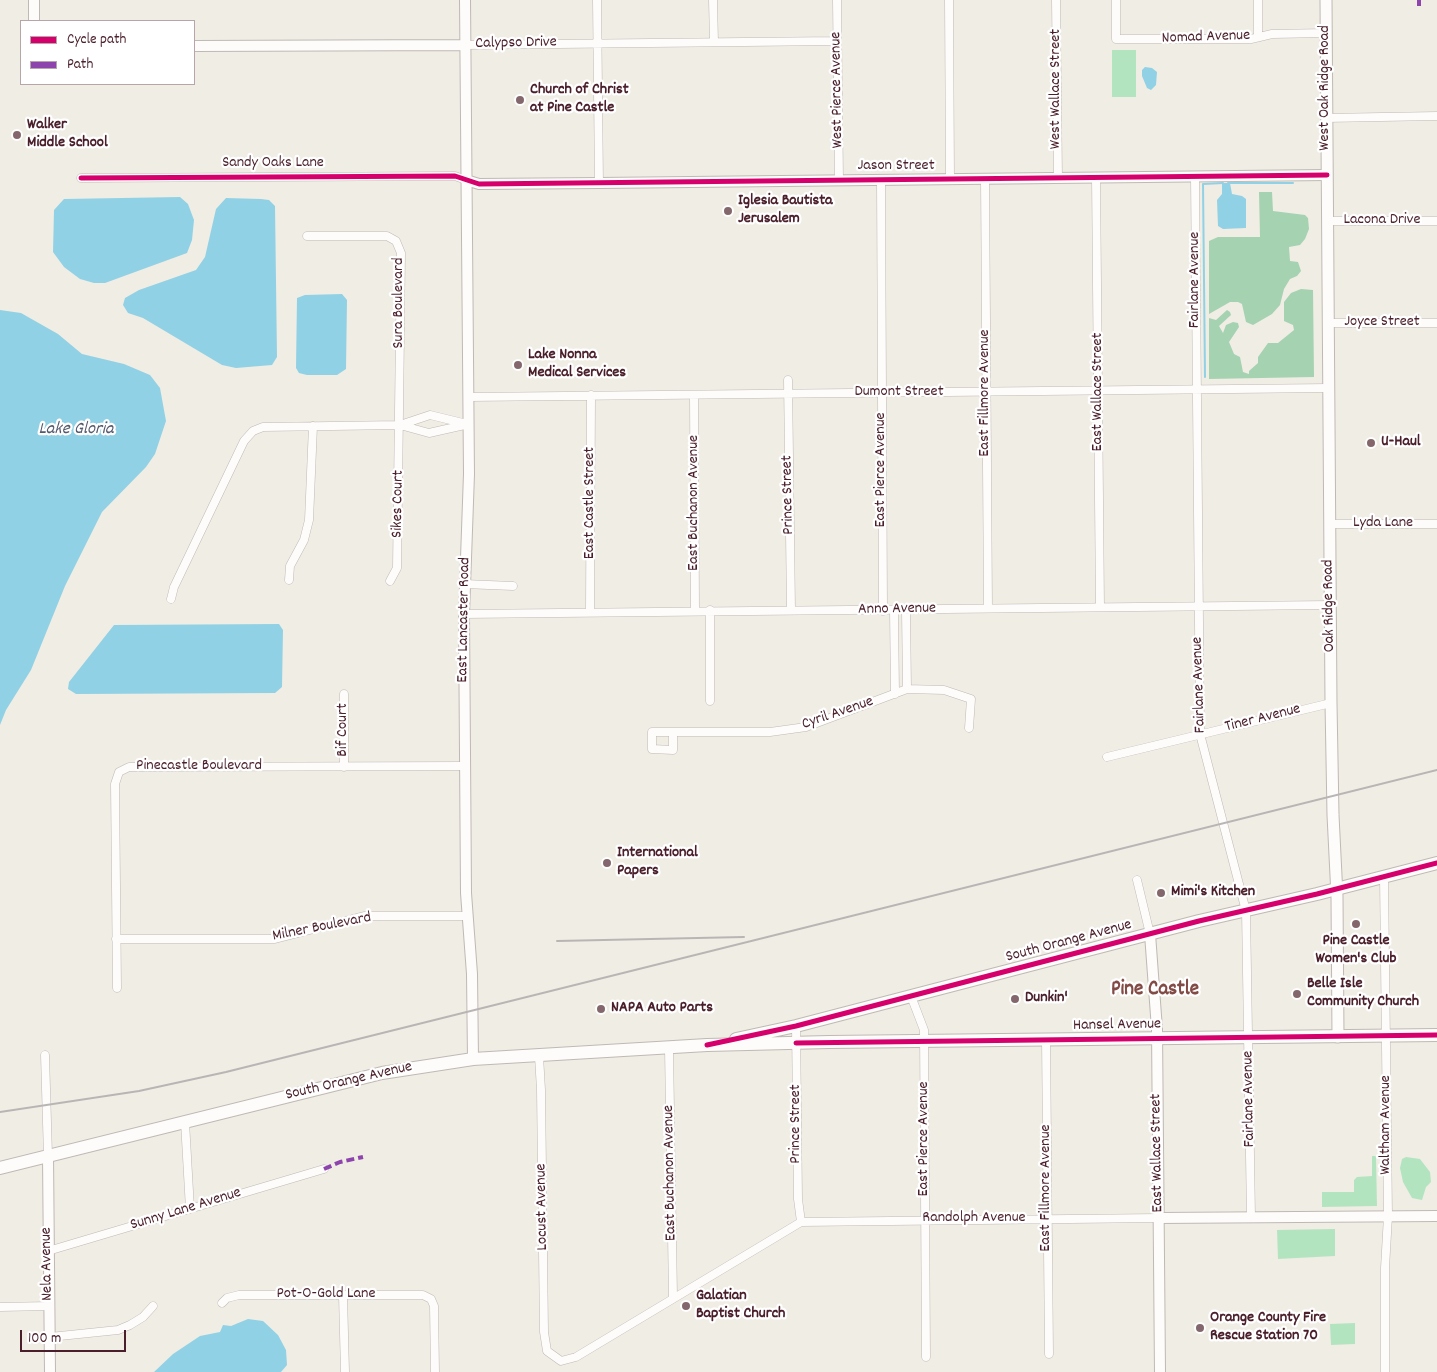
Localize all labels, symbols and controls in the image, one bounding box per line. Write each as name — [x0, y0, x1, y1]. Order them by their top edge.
legend — [20, 20, 195, 85]
street label: West Oak Ridge Road — [1316, 25, 1336, 151]
street label: Nomad Avenue — [1161, 27, 1251, 49]
text: Cycle path — [67, 29, 126, 51]
street label: West Wallace Street — [1047, 29, 1067, 149]
street label: West Pierce Avenue — [827, 32, 849, 148]
street label: Calypso Drive — [475, 34, 557, 54]
text: Path — [67, 54, 93, 76]
place label: Church of Christ at Pine Castle — [530, 81, 629, 119]
marker: Church of Christ at Pine Castle — [514, 94, 526, 106]
place label: Walker Middle School — [27, 116, 108, 154]
marker: Walker Middle School — [11, 129, 23, 141]
street label: Sandy Oaks Lane — [222, 154, 324, 174]
street label: Jason Street — [857, 157, 935, 177]
place label: Iglesia Bautista Jerusalem — [738, 192, 833, 230]
marker: Iglesia Bautista Jerusalem — [722, 205, 734, 217]
street label: Lacona Drive — [1344, 211, 1420, 231]
street label: Fairlane Avenue — [1186, 232, 1206, 328]
street label: Sura Boulevard — [390, 257, 410, 349]
street label: Joyce Street — [1344, 313, 1420, 333]
street label: East Fillmore Avenue — [976, 329, 996, 457]
street label: East Wallace Street — [1089, 333, 1109, 451]
place label: Lake Nonna Medical Services — [528, 346, 626, 384]
marker: Lake Nonna Medical Services — [512, 359, 524, 371]
street label: Dumont Street — [854, 383, 944, 403]
street label: East Pierce Avenue — [872, 412, 892, 528]
water label: Lake Gloria — [38, 420, 114, 442]
place label: U-Haul — [1381, 433, 1421, 453]
street label: East Buchanon Avenue — [685, 435, 705, 571]
marker: U-Haul — [1365, 437, 1377, 449]
street label: East Castle Street — [581, 447, 601, 559]
street label: Prince Street — [779, 455, 799, 535]
street label: Sikes Court — [389, 470, 409, 538]
street label: Lyda Lane — [1353, 514, 1413, 534]
street label: East Lancaster Road — [454, 557, 476, 683]
street label: Oak Ridge Road — [1320, 559, 1340, 653]
street label: Anno Avenue — [858, 600, 936, 620]
street label: Fairlane Avenue — [1189, 636, 1211, 734]
street label: Cyril Avenue — [800, 693, 876, 735]
street label: Tiner Avenue — [1223, 700, 1303, 738]
street label: Bif Court — [334, 703, 354, 757]
street label: Pinecastle Boulevard — [136, 757, 262, 777]
place label: International Papers — [617, 844, 698, 882]
marker: International Papers — [601, 857, 613, 869]
place label: Mimi's Kitchen — [1171, 883, 1255, 903]
marker: Mimi's Kitchen — [1155, 887, 1167, 899]
street label: Milner Boulevard — [271, 909, 373, 947]
street label: South Orange Avenue — [1004, 916, 1134, 968]
marker: Pine Castle Women's Club — [1350, 918, 1362, 930]
place label: Pine Castle Women's Club — [1316, 932, 1396, 970]
place label: Belle Isle Community Church — [1307, 975, 1419, 1013]
district label: Pine Castle — [1111, 978, 1199, 1004]
marker: Belle Isle Community Church — [1291, 988, 1303, 1000]
place label: Dunkin' — [1025, 989, 1068, 1009]
marker: Dunkin' — [1009, 993, 1021, 1005]
place label: NAPA Auto Parts — [611, 999, 713, 1019]
marker: NAPA Auto Parts — [595, 1003, 607, 1015]
street label: Hansel Avenue — [1073, 1016, 1161, 1036]
street label: Fairlane Avenue — [1240, 1050, 1260, 1148]
street label: South Orange Avenue — [284, 1058, 414, 1106]
street label: Waltham Avenue — [1377, 1075, 1397, 1175]
street label: East Pierce Avenue — [915, 1081, 935, 1197]
street label: Prince Street — [787, 1084, 807, 1164]
street label: East Wallace Street — [1147, 1093, 1169, 1213]
street label: East Buchanon Avenue — [660, 1105, 682, 1241]
street label: East Fillmore Avenue — [1037, 1124, 1057, 1252]
street label: Locust Avenue — [533, 1163, 553, 1251]
street label: Sunny Lane Avenue — [128, 1184, 244, 1236]
street label: Randolph Avenue — [922, 1209, 1026, 1229]
street label: Nela Avenue — [38, 1227, 58, 1301]
street label: Pot-O-Gold Lane — [276, 1285, 376, 1305]
place label: Galatian Baptist Church — [696, 1287, 785, 1325]
marker: Galatian Baptist Church — [680, 1300, 692, 1312]
place label: Orange County Fire Rescue Station 70 — [1210, 1309, 1326, 1347]
scale bar — [22, 1320, 129, 1352]
marker: Orange County Fire Rescue Station 70 — [1194, 1322, 1206, 1334]
text: 100 m — [28, 1328, 61, 1350]

